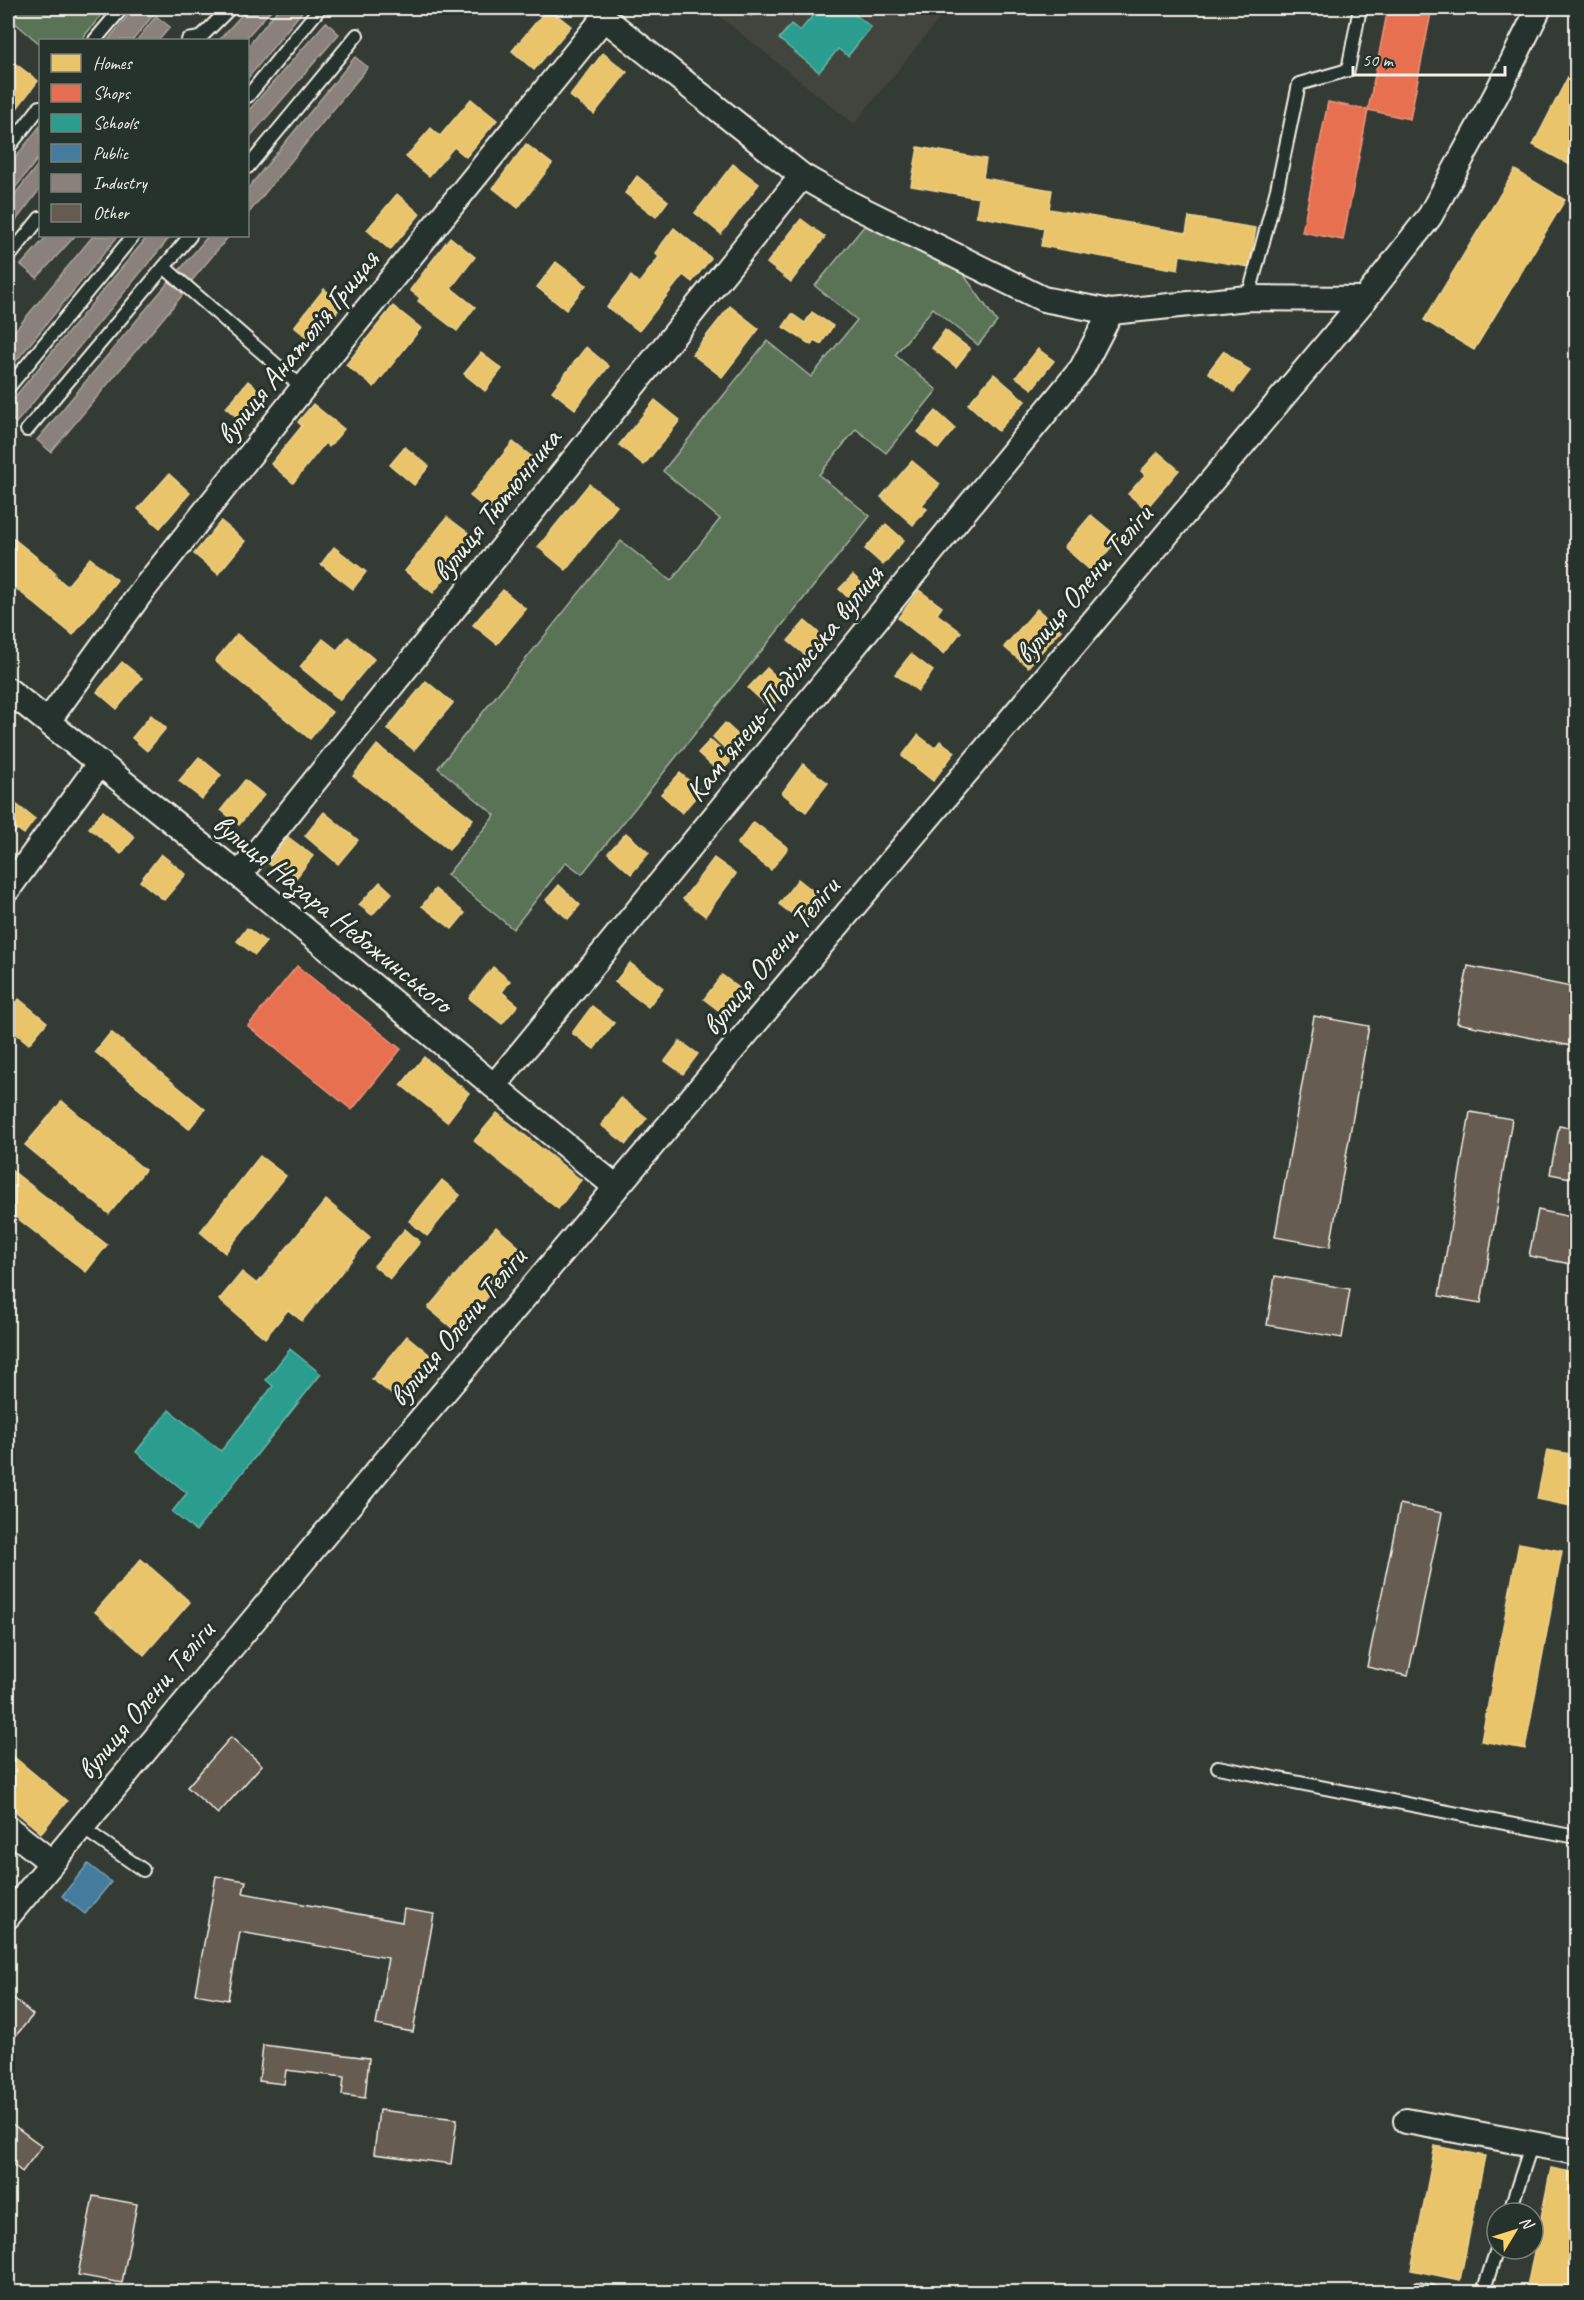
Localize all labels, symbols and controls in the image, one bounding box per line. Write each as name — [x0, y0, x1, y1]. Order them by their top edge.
legend — [39, 39, 249, 237]
scale bar — [1353, 39, 1504, 77]
text: 50 m — [1362, 49, 1395, 71]
text: Homes — [93, 52, 133, 74]
text: Shops — [93, 82, 132, 104]
text: Schools — [93, 112, 140, 134]
text: Public — [93, 142, 130, 164]
text: Industry — [93, 172, 148, 194]
text: Other — [93, 202, 130, 224]
street label: вулиця Анатолія Грицая — [207, 241, 388, 452]
street label: вулиця Тютюнника — [423, 419, 571, 589]
street label: вулиця Олени Теліги — [1005, 495, 1162, 671]
street label: Камʼянець-Подільська вулиця — [676, 556, 892, 810]
street label: вулиця Назара Небожинського — [205, 805, 463, 1024]
street label: вулиця Олени Теліги — [692, 867, 849, 1043]
street label: вулиця Олени Теліги — [379, 1238, 536, 1414]
street label: вулиця Олени Теліги — [67, 1611, 224, 1787]
north arrow — [1485, 2201, 1545, 2261]
text: N — [1515, 2212, 1539, 2235]

